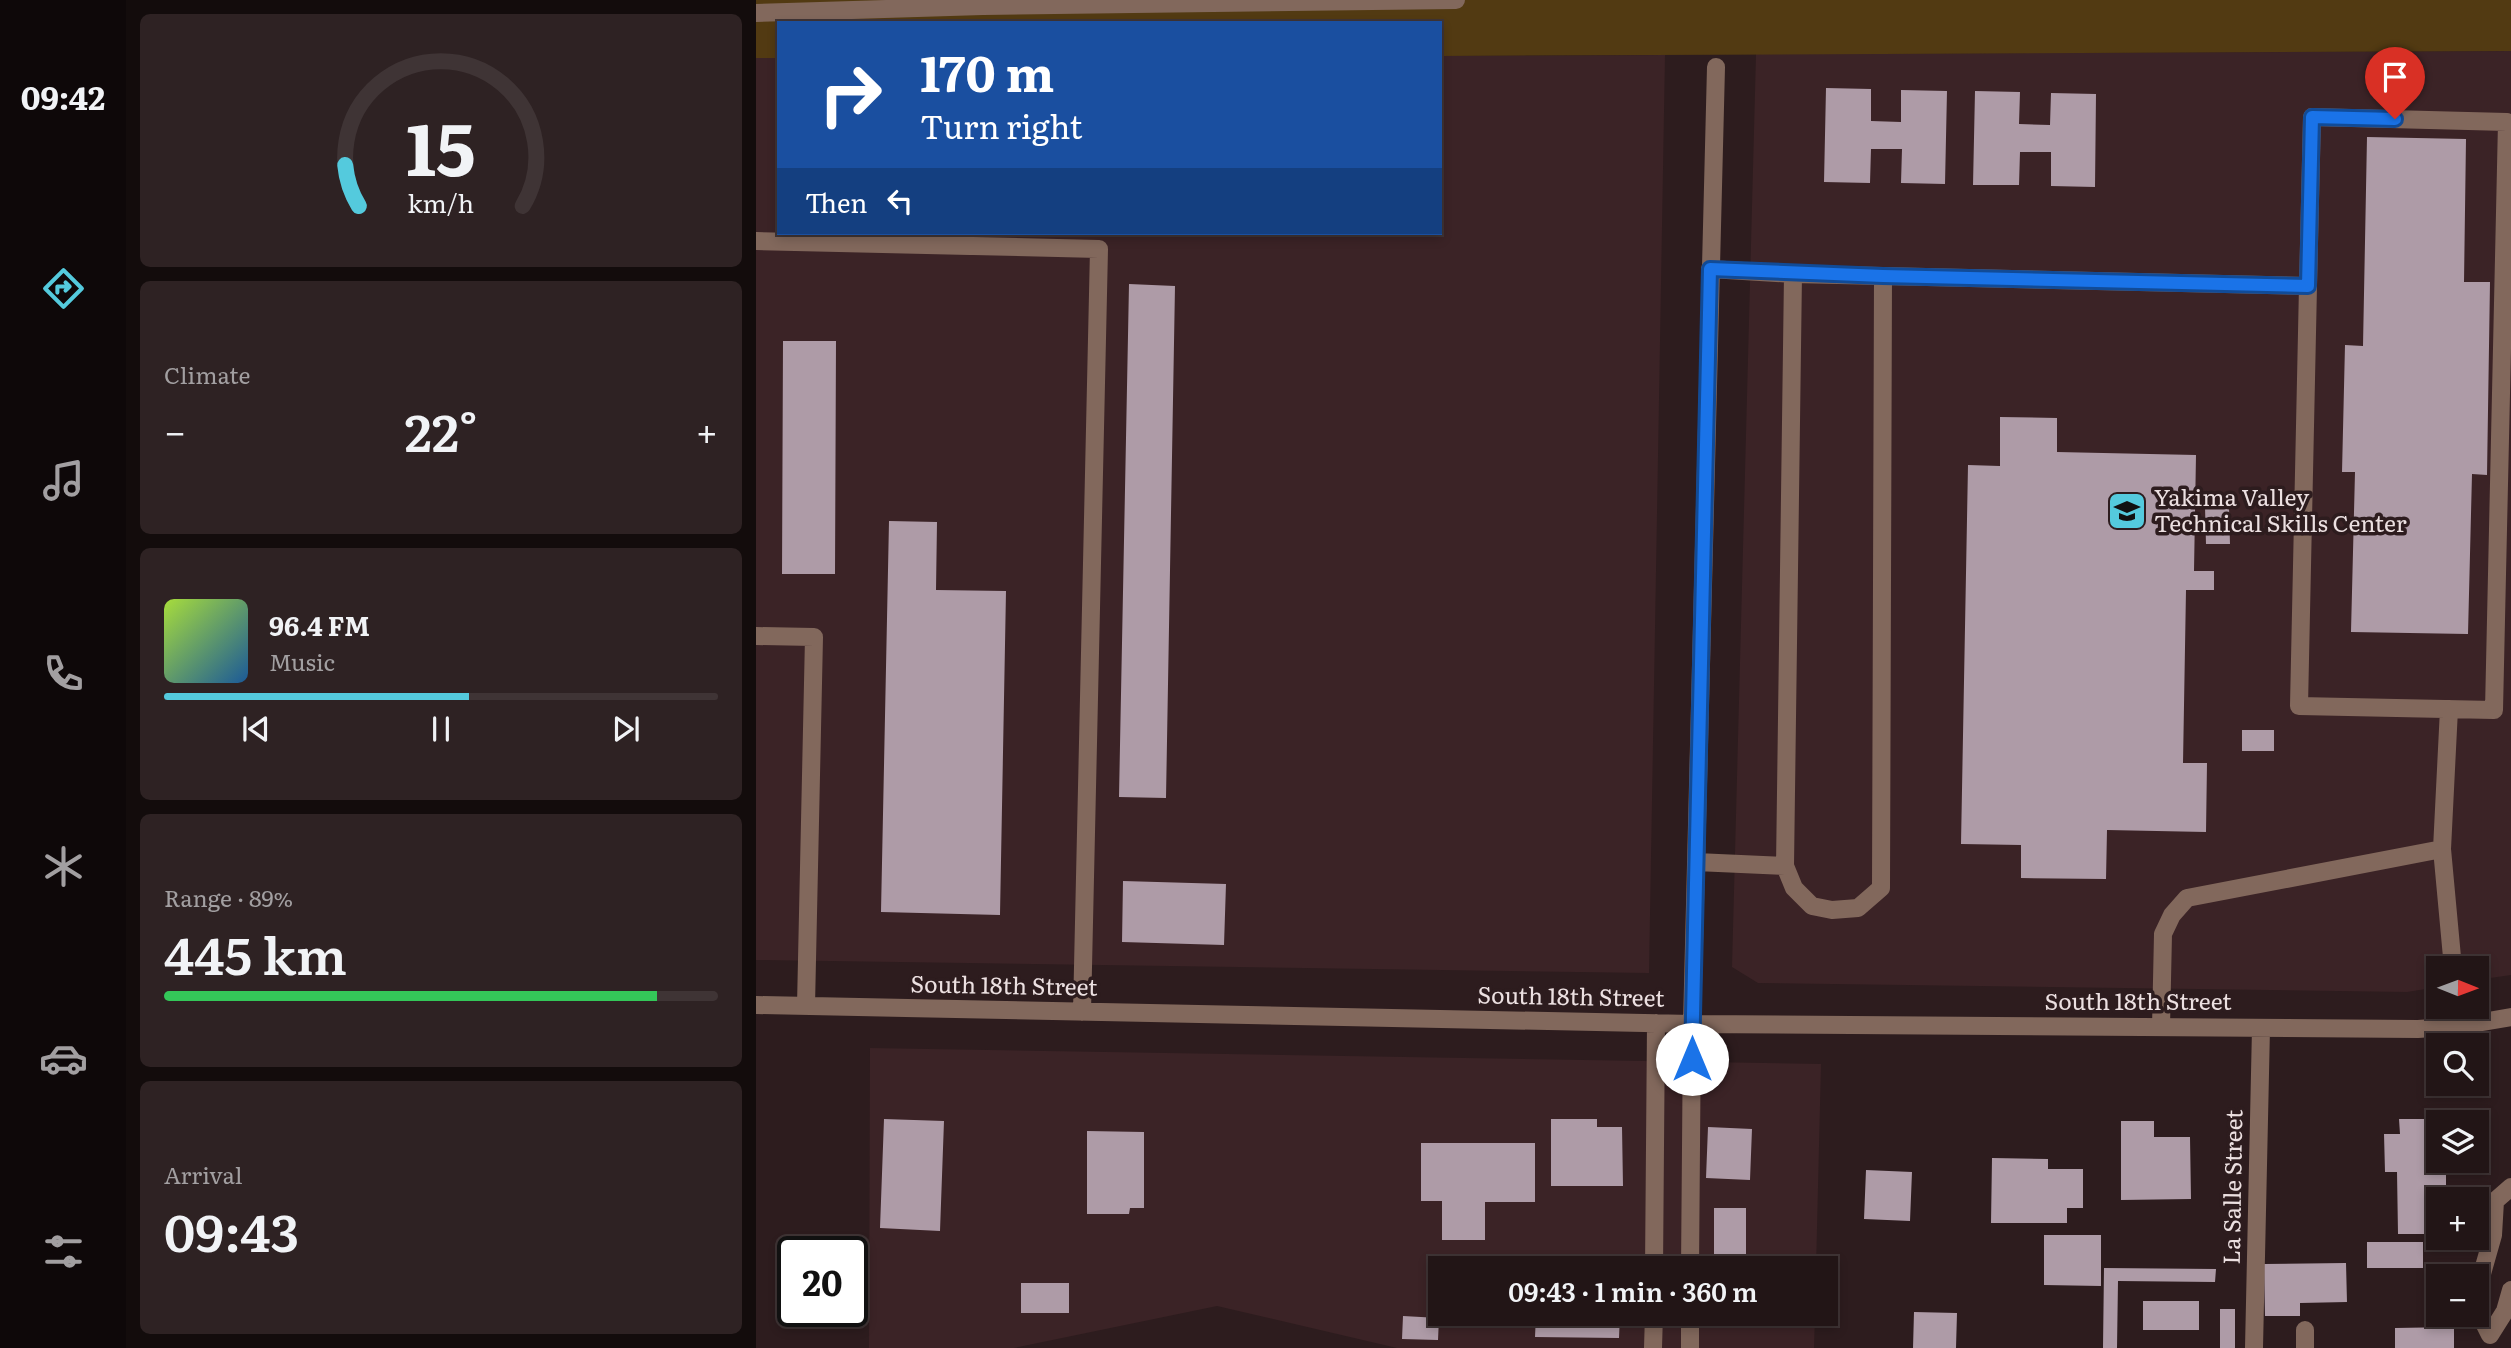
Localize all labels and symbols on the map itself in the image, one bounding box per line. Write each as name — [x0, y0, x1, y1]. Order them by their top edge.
pin — [2365, 47, 2425, 119]
place label: Yakima Valley Technical Skills Center — [2154, 479, 2407, 539]
school or university icon: Yakima Valley Technical Skills Center — [2106, 490, 2148, 532]
north arrow — [2426, 956, 2488, 1018]
street label: South 18th Street — [910, 965, 1099, 1003]
street label: South 18th Street — [1477, 976, 1666, 1014]
street label: South 18th Street — [2044, 983, 2232, 1017]
position arrow — [1655, 1022, 1729, 1096]
street label: La Salle Street — [2213, 1108, 2249, 1265]
speed limit sign: 20 — [777, 1236, 868, 1327]

